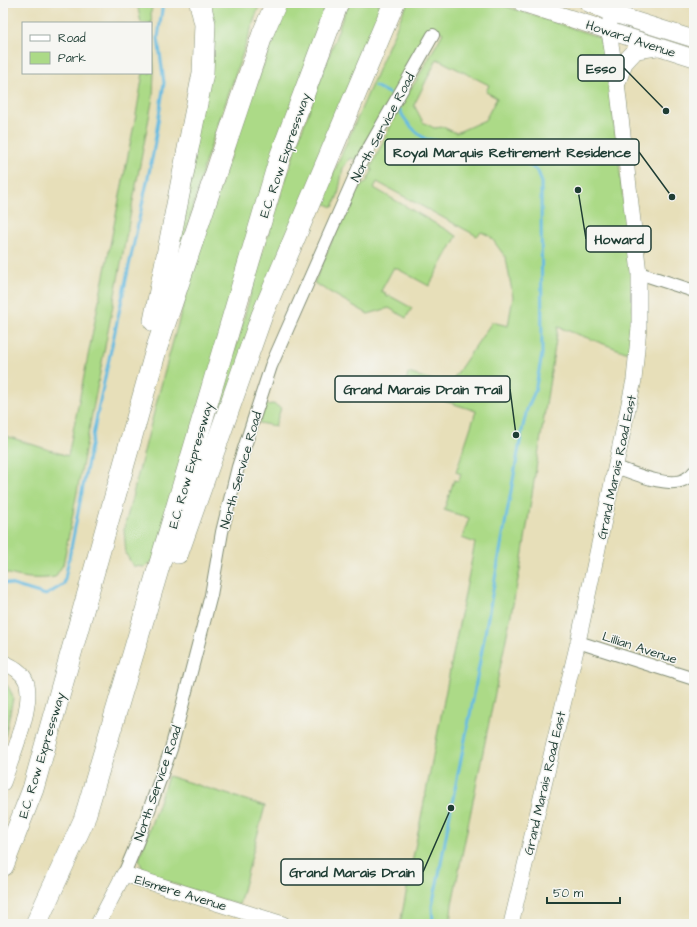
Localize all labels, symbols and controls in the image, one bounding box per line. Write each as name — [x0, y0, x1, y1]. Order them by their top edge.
street label: Howard Avenue — [583, 16, 678, 62]
legend — [22, 22, 152, 74]
text: Road — [58, 30, 86, 47]
text: Park — [58, 50, 86, 67]
callout: Esso — [578, 55, 624, 81]
text: Esso — [586, 59, 616, 79]
street label: North Service Road — [347, 69, 419, 185]
street label: E.C. Row Expressway — [255, 91, 316, 220]
callout: Royal Marquis Retirement Residence — [385, 139, 639, 165]
text: Royal Marquis Retirement Residence — [393, 143, 632, 163]
callout: Howard — [586, 226, 651, 252]
text: Howard — [594, 230, 645, 250]
callout: Grand Marais Drain Trail — [335, 376, 510, 402]
text: Grand Marais Drain Trail — [343, 380, 503, 400]
street label: Grand Marais Road East — [593, 393, 641, 541]
street label: E.C. Row Expressway — [164, 400, 219, 531]
street label: North Service Road — [216, 409, 266, 531]
street label: Lillian Avenue — [600, 627, 679, 668]
street label: E.C. Row Expressway — [14, 690, 71, 821]
street label: Grand Marais Road East — [520, 709, 570, 857]
street label: North Service Road — [130, 723, 186, 844]
callout: Grand Marais Drain — [281, 859, 423, 885]
text: Grand Marais Drain — [289, 863, 415, 883]
street label: Elsmere Avenue — [133, 870, 229, 915]
scale bar — [547, 879, 620, 905]
text: 50 m — [553, 885, 584, 902]

